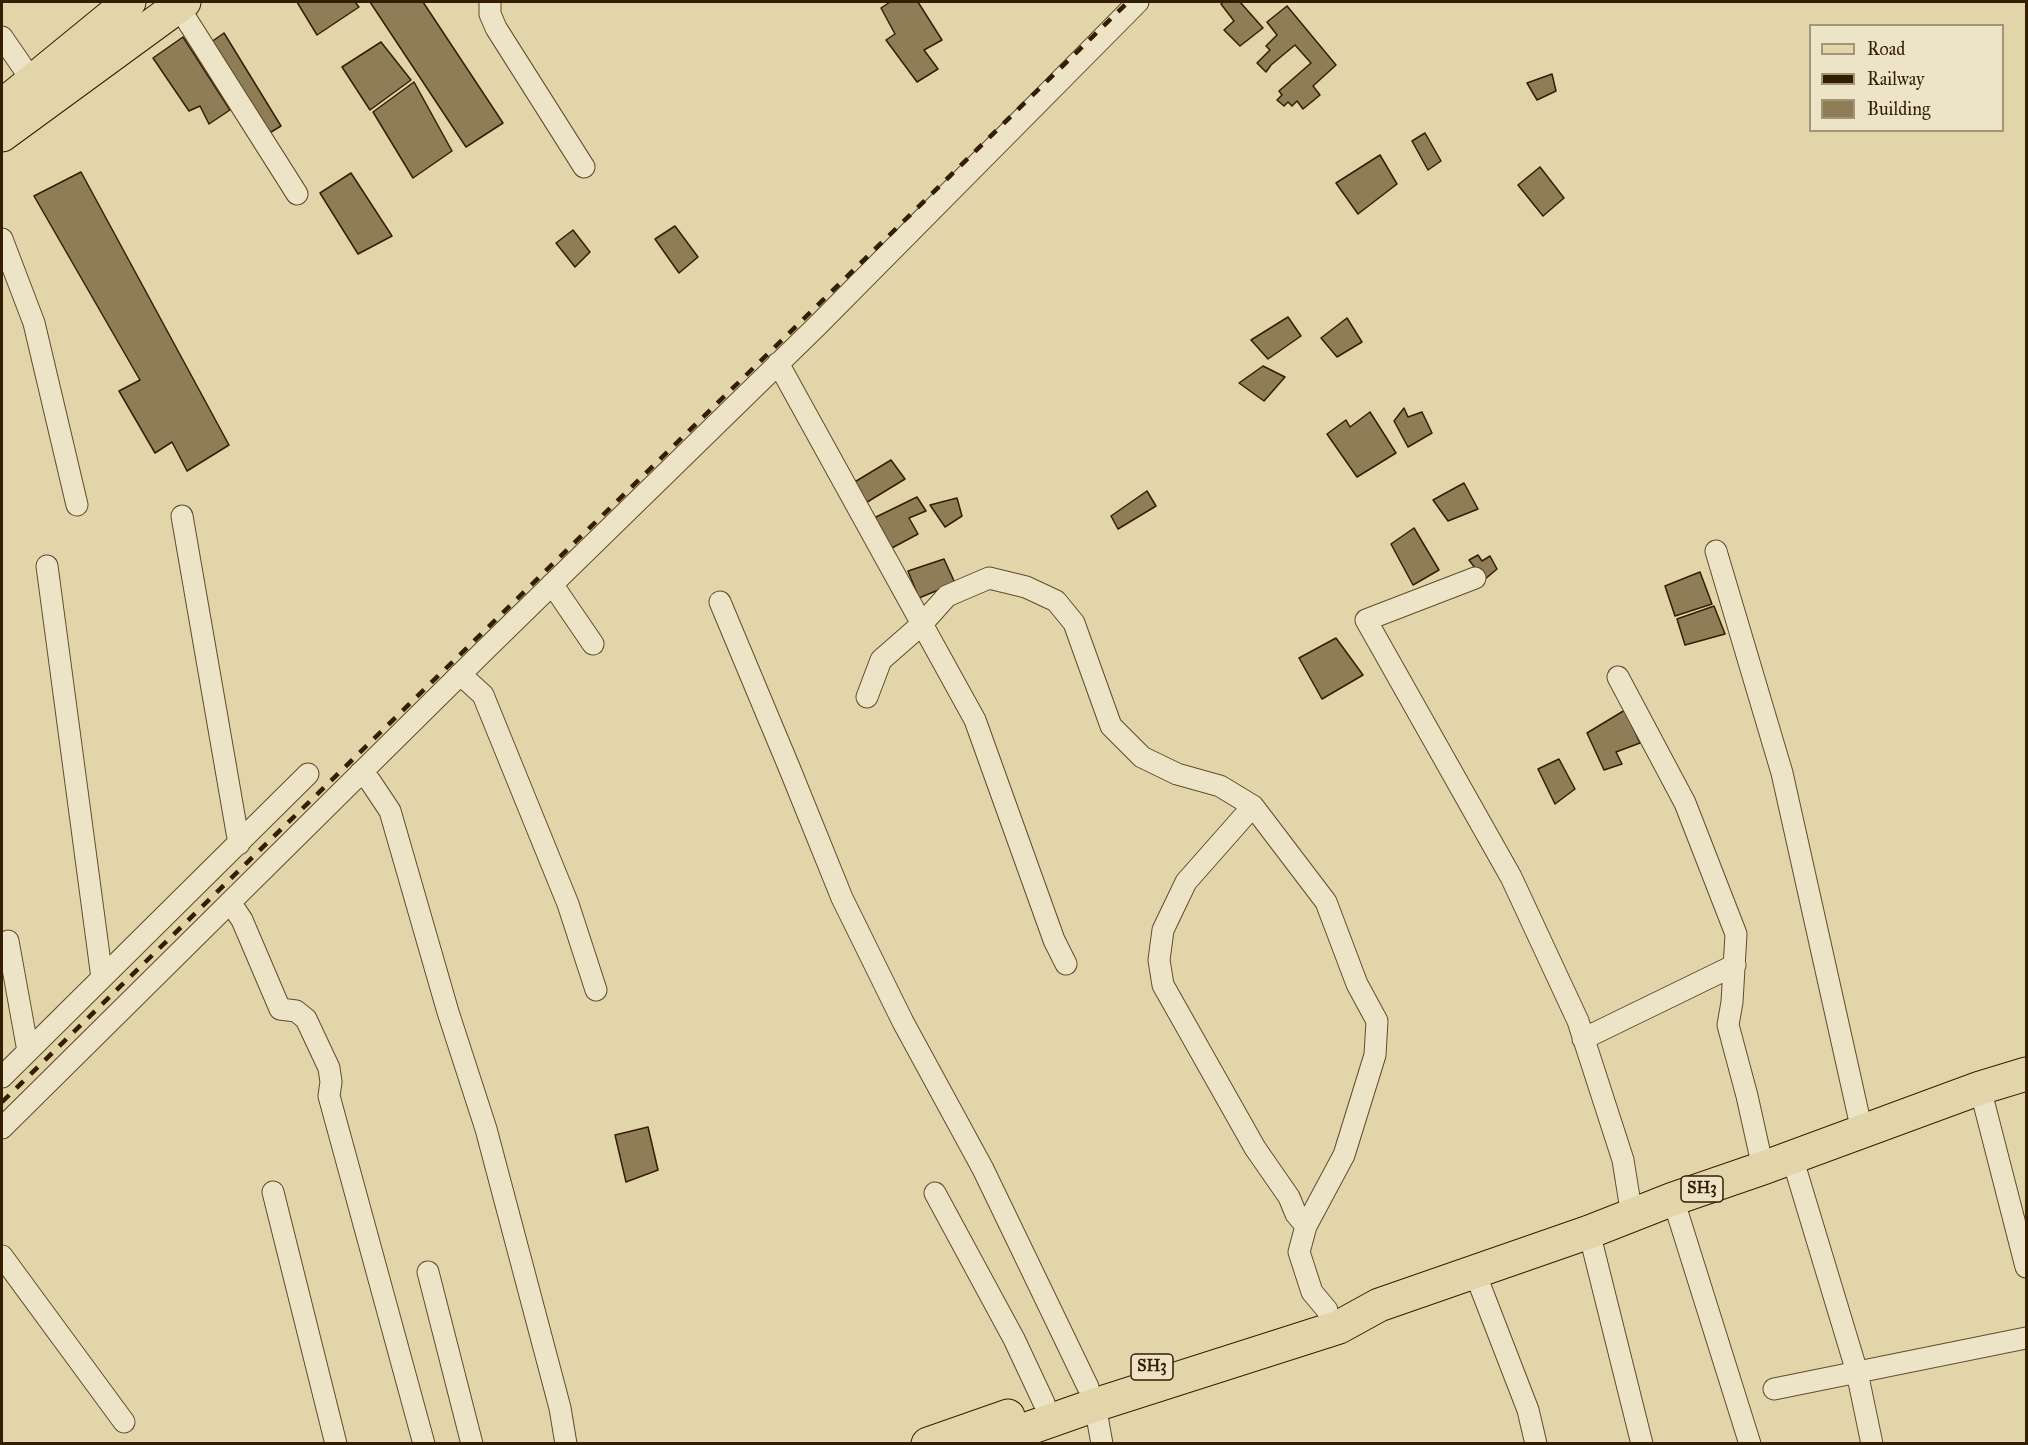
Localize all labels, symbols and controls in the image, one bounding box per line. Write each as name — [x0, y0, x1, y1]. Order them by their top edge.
legend — [1809, 24, 2004, 132]
text: Road — [1867, 38, 1905, 60]
text: Railway — [1867, 68, 1924, 90]
text: Building — [1867, 98, 1930, 120]
road number: SH3 — [1681, 1176, 1723, 1202]
road number: SH3 — [1131, 1354, 1173, 1380]

